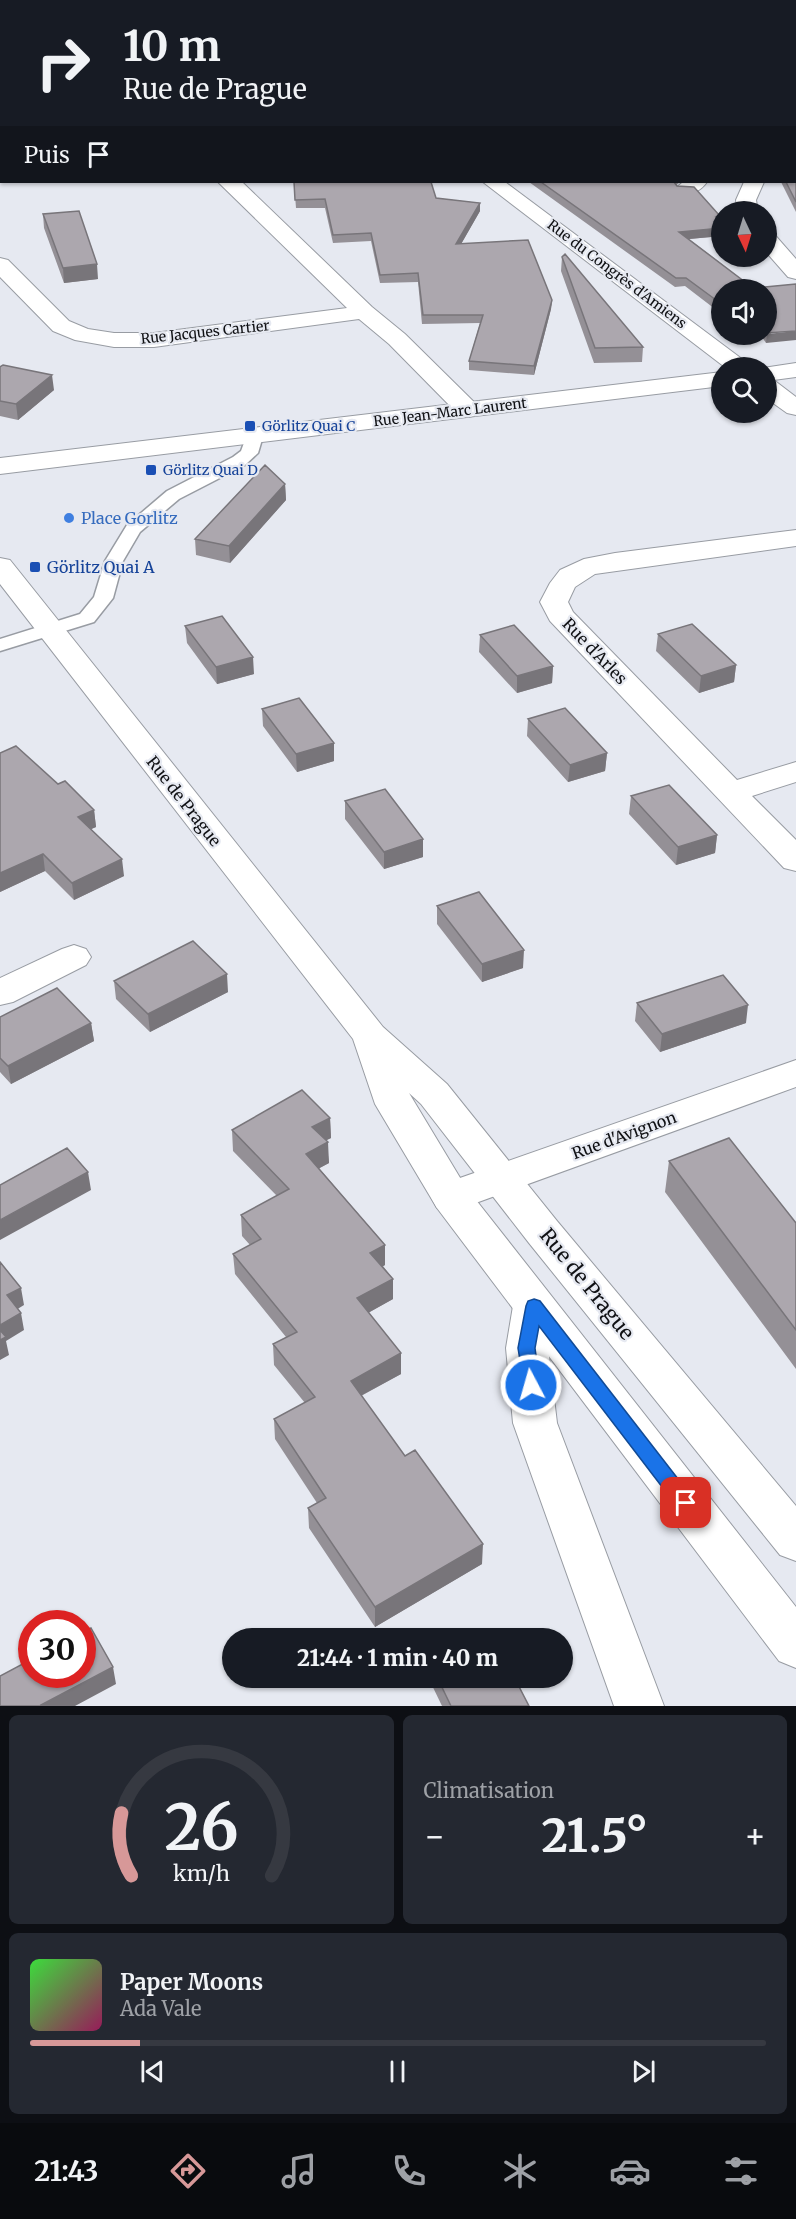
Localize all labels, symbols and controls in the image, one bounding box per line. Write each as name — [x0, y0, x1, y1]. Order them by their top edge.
text: 10 m — [123, 20, 221, 72]
icon: right — [24, 24, 102, 102]
text: Rue de Prague — [123, 72, 307, 106]
icon: arrive — [82, 138, 115, 171]
text: Puis — [24, 141, 70, 169]
north arrow — [711, 201, 777, 267]
map controls — [711, 201, 777, 423]
street label: Rue du Congrès d'Amiens — [544, 216, 690, 332]
button: sound — [711, 279, 777, 345]
street label: Rue Jacques Cartier — [140, 316, 270, 348]
button: search — [711, 357, 777, 423]
street label: Rue Jean-Marc Laurent — [372, 394, 528, 430]
place label: Görlitz Quai C — [262, 417, 355, 435]
marker: Görlitz Quai C — [243, 419, 257, 433]
place label: Görlitz Quai D — [163, 461, 258, 479]
marker: Görlitz Quai D — [144, 463, 158, 477]
place label: Place Gorlitz — [81, 508, 178, 528]
marker: Place Gorlitz — [62, 511, 76, 525]
place label: Görlitz Quai A — [47, 557, 155, 577]
marker: Görlitz Quai A — [28, 560, 42, 574]
street label: Rue d'Arles — [559, 614, 632, 688]
street label: Rue de Prague — [143, 752, 225, 850]
street label: Rue d'Avignon — [569, 1107, 679, 1163]
street label: Rue de Prague — [535, 1223, 640, 1344]
position arrow — [499, 1353, 563, 1417]
pin — [660, 1477, 711, 1528]
icon: arrive — [669, 1486, 702, 1519]
speed limit sign: 30 — [18, 1610, 96, 1688]
text: 21:44 · 1 min · 40 m — [297, 1644, 498, 1672]
text: Climatisation — [424, 1778, 554, 1803]
text: 26 — [164, 1789, 238, 1867]
text: 21.5° — [542, 1808, 648, 1864]
text: − — [424, 1816, 446, 1857]
text: + — [744, 1816, 766, 1857]
text: km/h — [173, 1861, 230, 1888]
text: Paper Moons — [120, 1968, 263, 1996]
text: Ada Vale — [120, 1996, 201, 2021]
icon: previous — [136, 2055, 169, 2088]
icon: pause — [381, 2055, 414, 2088]
icon: next — [627, 2055, 660, 2088]
icon: directions — [167, 2150, 209, 2192]
icon: music — [278, 2150, 320, 2192]
icon: phone — [388, 2150, 430, 2192]
icon: climate — [499, 2150, 541, 2192]
icon: car — [609, 2150, 651, 2192]
icon: filters — [720, 2150, 762, 2192]
text: 21:43 — [34, 2154, 98, 2188]

